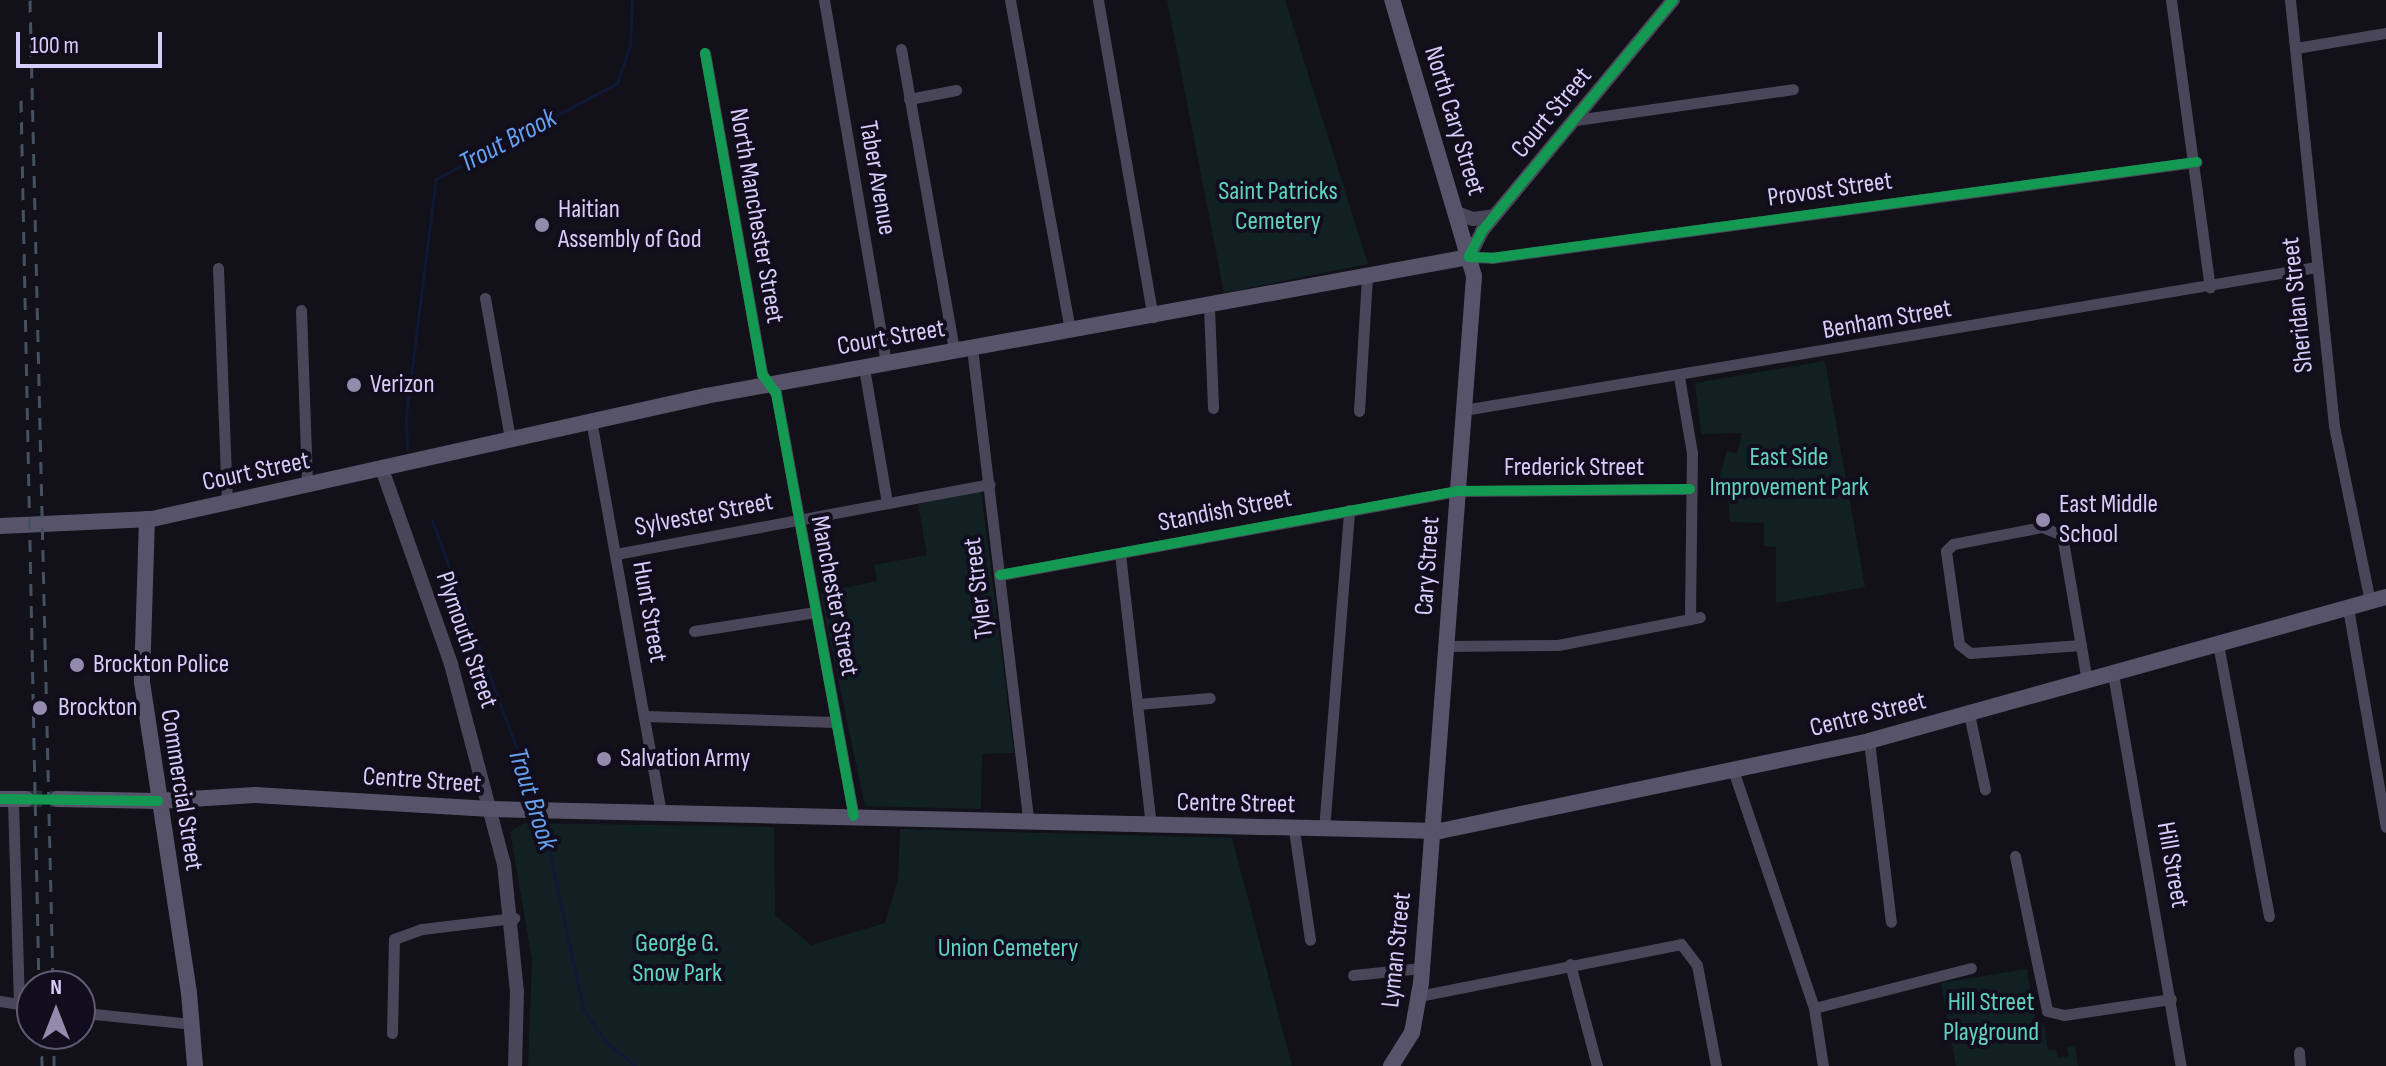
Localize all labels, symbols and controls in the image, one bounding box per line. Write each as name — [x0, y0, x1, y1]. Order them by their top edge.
scale bar — [20, 16, 166, 66]
text: 100 m — [30, 31, 79, 60]
street label: North Cary Street — [1417, 43, 1491, 199]
street label: Court Street — [1505, 61, 1599, 165]
water label: Trout Brook — [454, 102, 562, 180]
street label: North Manchester Street — [722, 106, 790, 326]
street label: Taber Avenue — [852, 119, 902, 237]
street label: Provost Street — [1766, 166, 1894, 214]
park label: Saint Patricks Cemetery — [1218, 176, 1338, 238]
place label: Haitian Assembly of God — [558, 194, 702, 256]
marker: Haitian Assembly of God — [533, 216, 551, 234]
street label: Sheridan Street — [2275, 236, 2321, 374]
street label: Benham Street — [1820, 293, 1954, 347]
street label: Court Street — [835, 313, 947, 363]
place label: Verizon — [370, 369, 435, 401]
marker: Verizon — [345, 376, 363, 394]
park label: East Side Improvement Park — [1709, 442, 1869, 504]
street label: Court Street — [200, 445, 312, 499]
street label: Frederick Street — [1504, 452, 1644, 484]
street label: Standish Street — [1156, 483, 1294, 539]
street label: Sylvester Street — [632, 486, 776, 544]
place label: East Middle School — [2059, 489, 2158, 550]
marker: East Middle School — [2034, 511, 2052, 529]
street label: Manchester Street — [803, 513, 865, 679]
street label: Cary Street — [1409, 516, 1447, 616]
street label: Tyler Street — [957, 536, 1001, 640]
street label: Hunt Street — [625, 559, 673, 665]
street label: Plymouth Street — [428, 568, 504, 712]
place label: Brockton Police — [93, 649, 229, 681]
marker: Brockton Police — [68, 656, 86, 674]
street label: Centre Street — [1807, 686, 1929, 744]
place label: Brockton — [58, 692, 137, 724]
marker: Brockton — [29, 697, 51, 719]
street label: Commercial Street — [153, 707, 209, 873]
place label: Salvation Army — [620, 743, 750, 775]
water label: Trout Brook — [500, 744, 564, 854]
marker: Salvation Army — [595, 750, 613, 768]
street label: Centre Street — [362, 761, 482, 801]
street label: Centre Street — [1176, 787, 1296, 821]
street label: Hill Street — [2149, 820, 2195, 910]
street label: Lyman Street — [1375, 891, 1419, 1009]
park label: George G. Snow Park — [632, 928, 722, 990]
park label: Union Cemetery — [938, 933, 1078, 965]
north arrow — [16, 970, 96, 1050]
text: N — [50, 974, 62, 1001]
park label: Hill Street Playground — [1943, 987, 2039, 1048]

